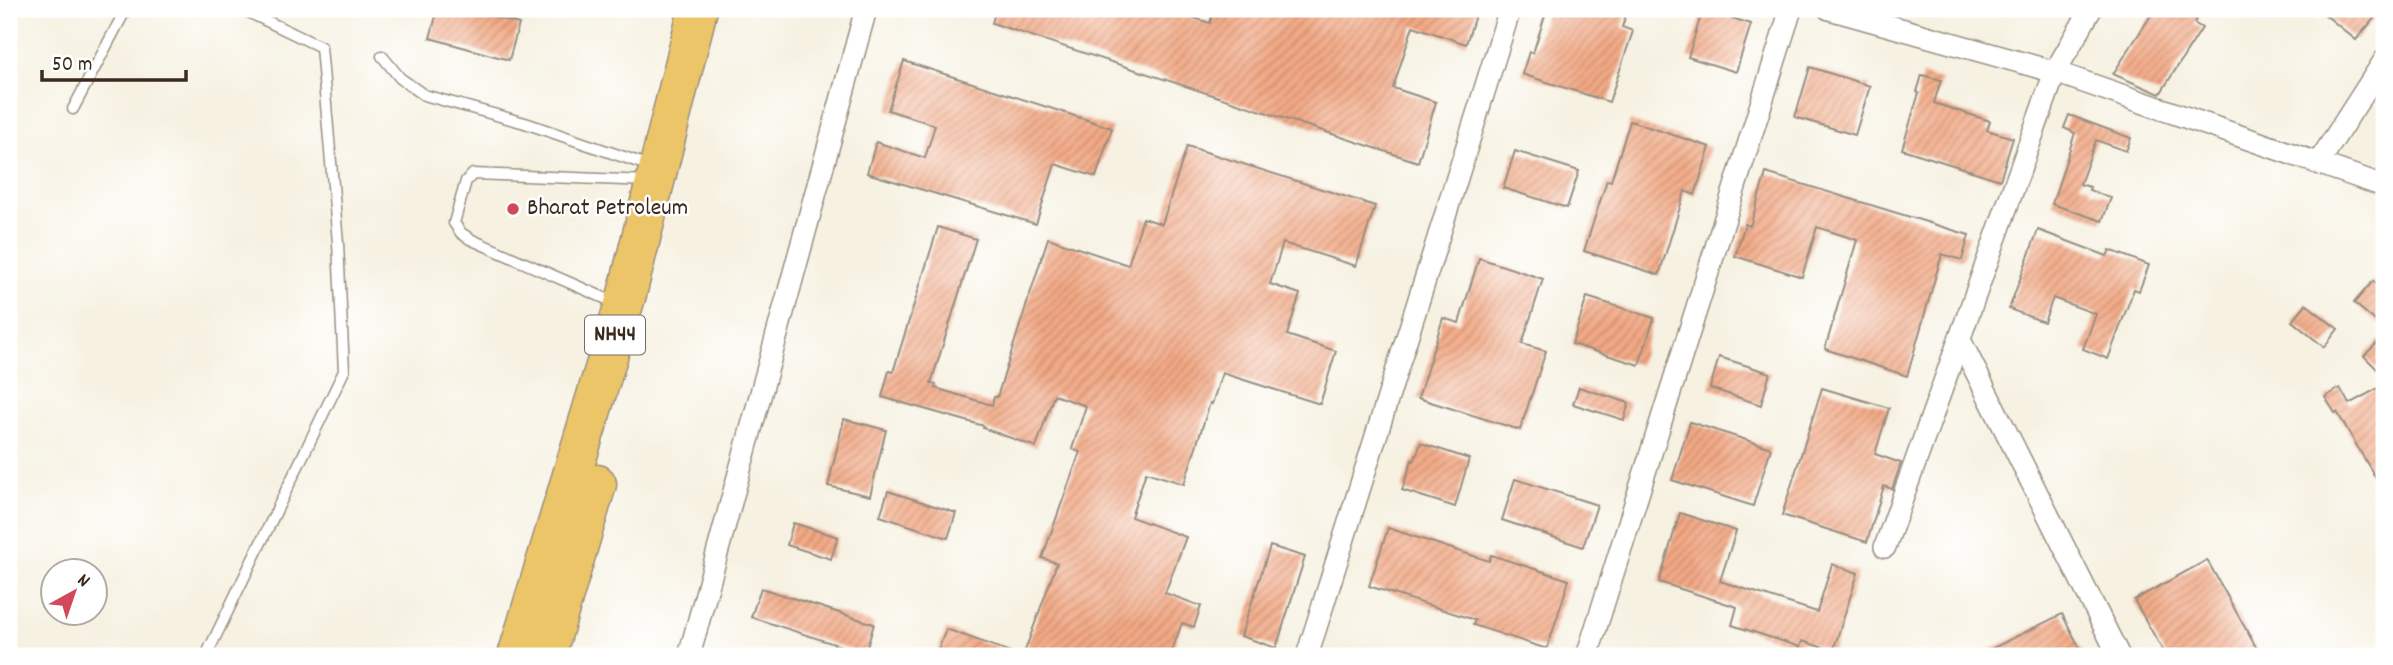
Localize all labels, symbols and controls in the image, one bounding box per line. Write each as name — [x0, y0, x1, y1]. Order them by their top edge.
scale bar — [42, 38, 186, 82]
text: 50 m — [52, 51, 92, 81]
place label: Bharat Petroleum — [527, 192, 688, 226]
marker: Bharat Petroleum — [505, 201, 521, 217]
road number: NH44 — [585, 316, 645, 354]
north arrow — [38, 556, 108, 626]
text: N — [70, 568, 95, 595]

